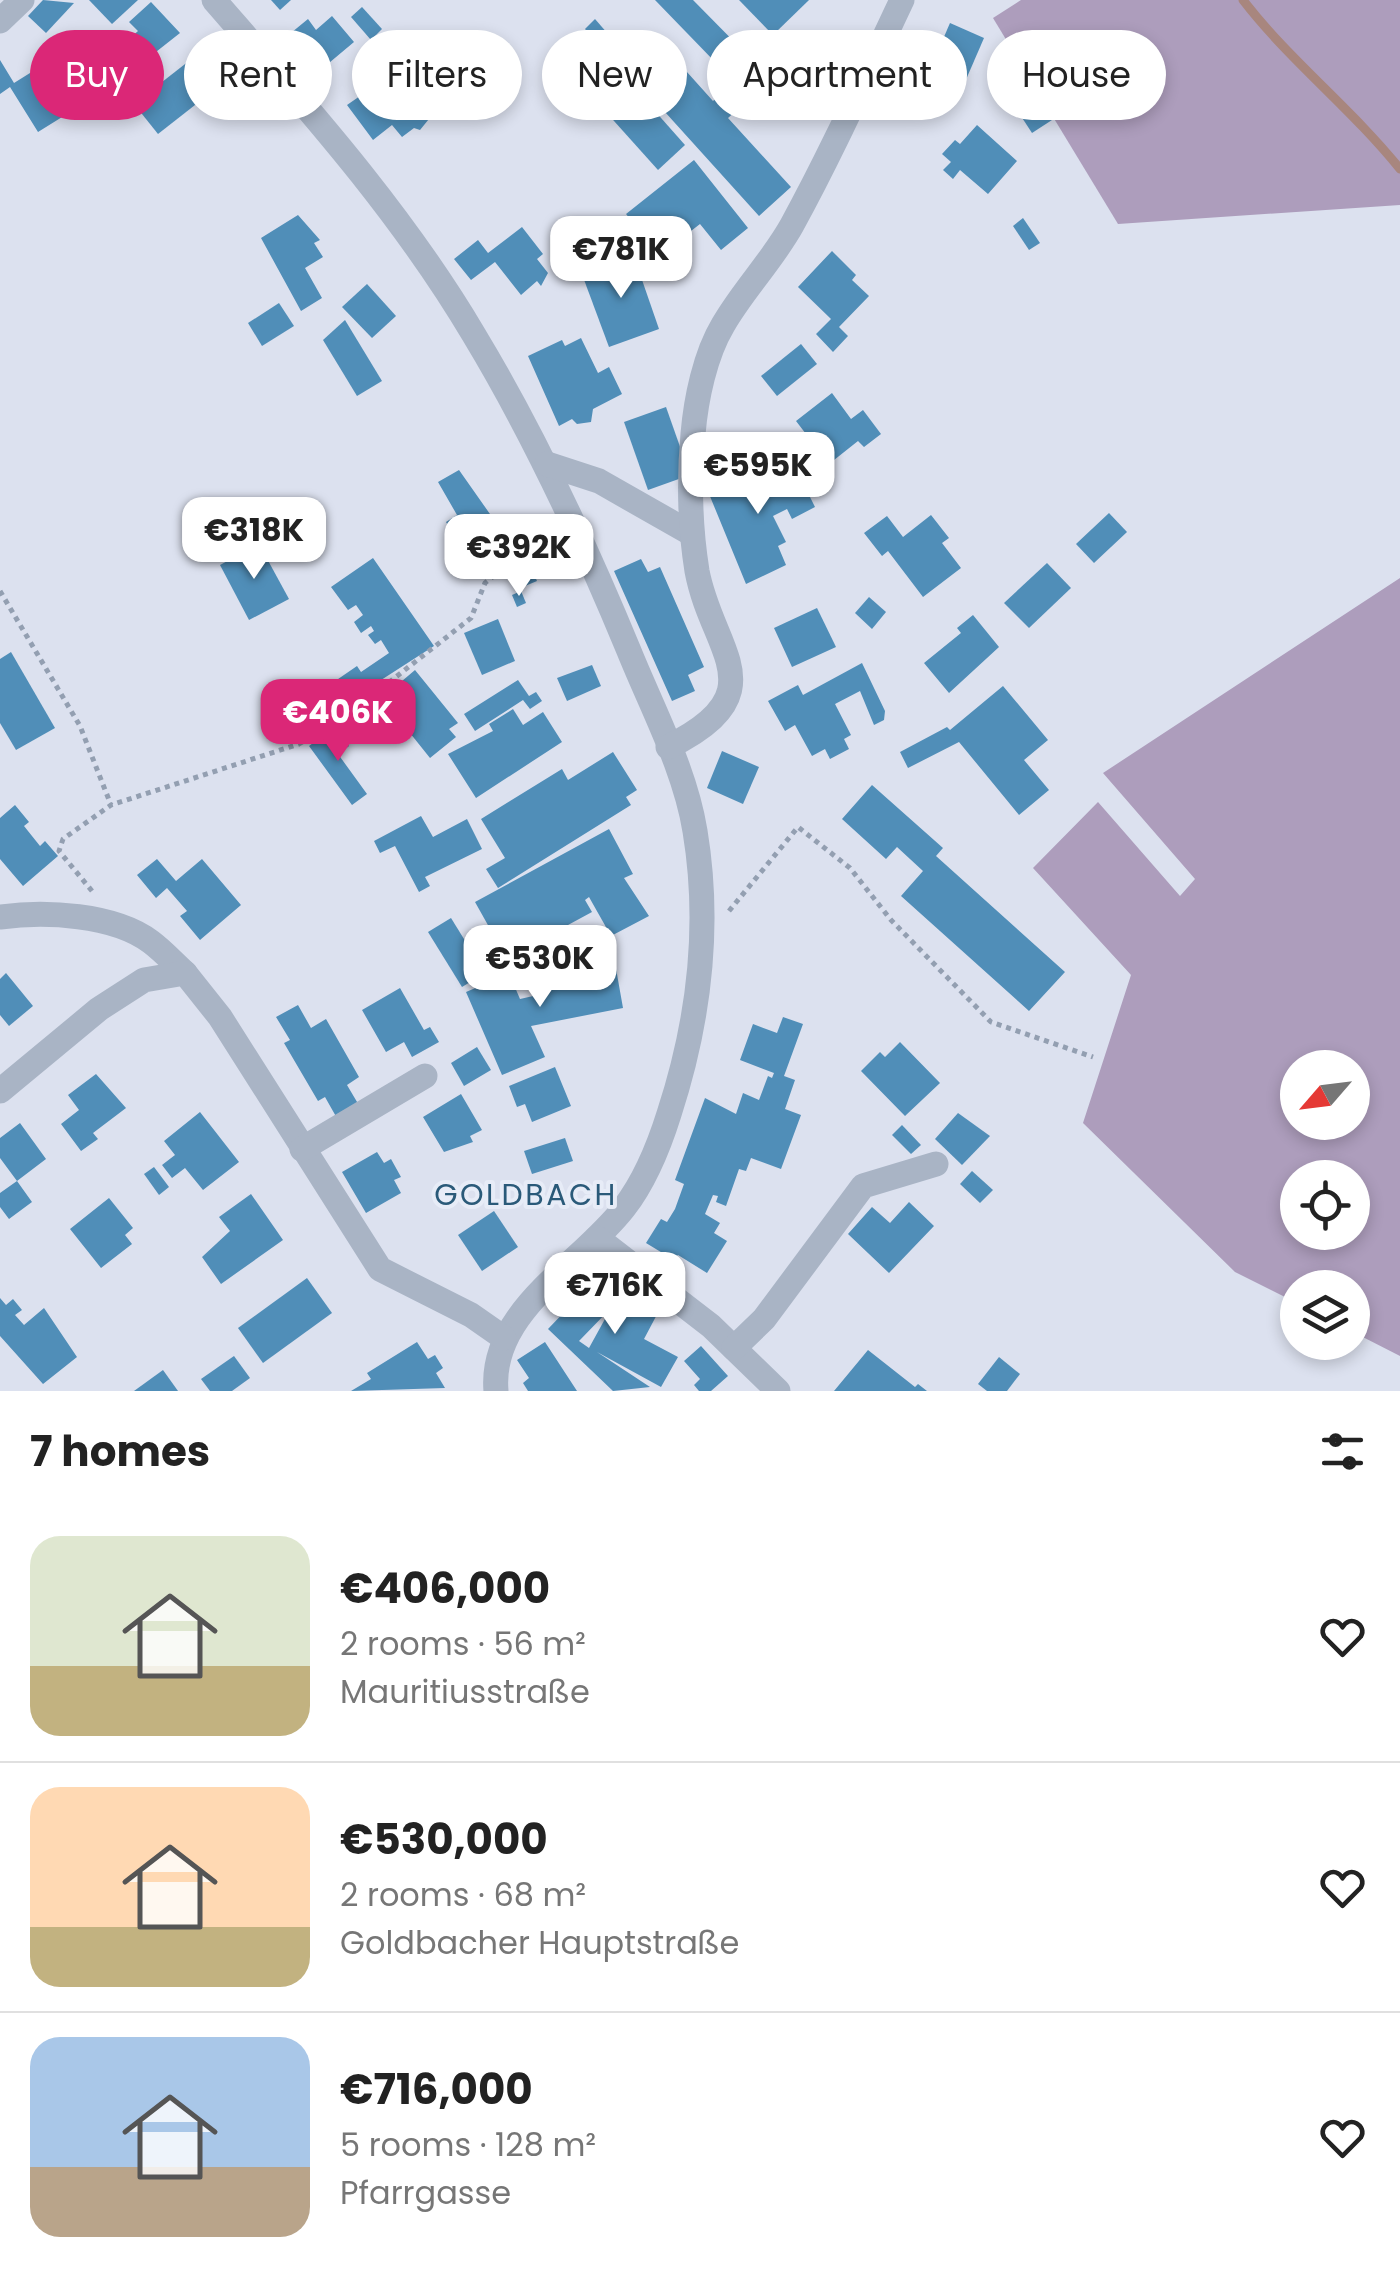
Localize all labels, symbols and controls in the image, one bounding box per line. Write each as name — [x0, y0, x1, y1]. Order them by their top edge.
chip: Buy — [30, 30, 164, 120]
chip: Rent — [184, 30, 332, 120]
chip: Filters — [352, 30, 522, 120]
chip: New — [542, 30, 687, 120]
chip: Apartment — [707, 30, 967, 120]
chip: House — [987, 30, 1166, 120]
pin: €781K — [551, 216, 691, 301]
text: €781K — [572, 226, 670, 271]
pin: €595K — [688, 432, 828, 517]
text: €595K — [703, 442, 813, 487]
pin: €318K — [184, 497, 324, 582]
text: €318K — [204, 507, 304, 552]
pin: €392K — [449, 514, 589, 599]
text: €392K — [466, 524, 572, 569]
pin: €406K — [268, 679, 408, 764]
text: €406K — [283, 689, 393, 734]
pin: €530K — [470, 925, 610, 1010]
text: €530K — [486, 935, 594, 980]
north arrow — [1280, 1050, 1370, 1140]
map controls — [1280, 1050, 1370, 1360]
button: locate — [1280, 1160, 1370, 1250]
district label: GOLDBACH — [434, 1173, 618, 1216]
pin: €716K — [545, 1252, 685, 1337]
text: €716K — [566, 1262, 664, 1307]
button: layers — [1280, 1270, 1370, 1360]
text: 7 homes — [30, 1422, 210, 1481]
icon: filters — [1315, 1424, 1370, 1479]
text: €406,000 — [340, 1559, 550, 1618]
icon: home — [110, 1576, 230, 1696]
icon: heart — [1315, 1609, 1370, 1664]
text: 2 rooms · 56 m² — [340, 1621, 586, 1666]
text: Mauritiusstraße — [340, 1669, 590, 1714]
text: €530,000 — [340, 1810, 548, 1869]
icon: home — [110, 1827, 230, 1947]
icon: heart — [1315, 1860, 1370, 1915]
text: 2 rooms · 68 m² — [340, 1872, 586, 1917]
text: Goldbacher Hauptstraße — [340, 1920, 739, 1965]
text: €716,000 — [340, 2060, 533, 2119]
icon: home — [110, 2077, 230, 2197]
icon: heart — [1315, 2110, 1370, 2165]
text: 5 rooms · 128 m² — [340, 2122, 596, 2167]
text: Pfarrgasse — [340, 2170, 511, 2215]

